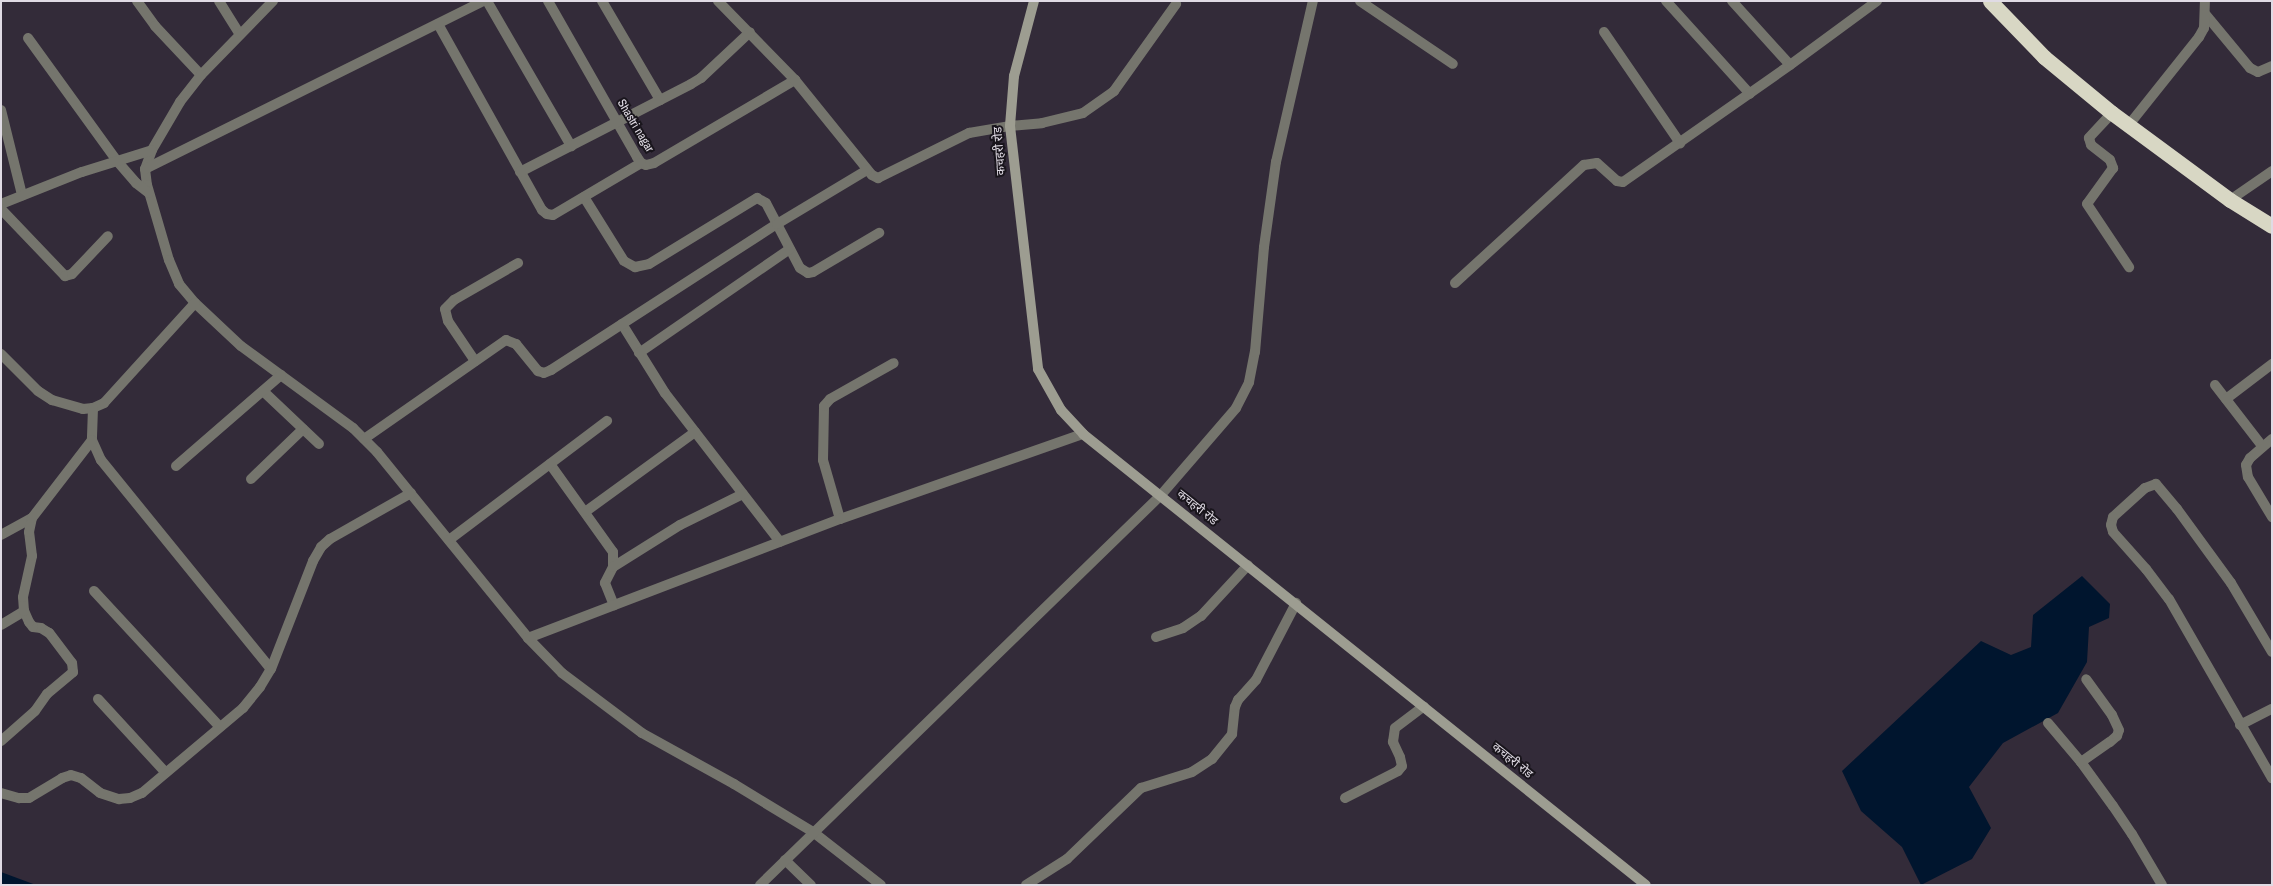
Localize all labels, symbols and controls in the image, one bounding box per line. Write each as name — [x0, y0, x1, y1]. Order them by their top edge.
street label: Shastri nagar — [614, 97, 656, 155]
street label: कचहरी रोड — [991, 126, 1009, 176]
street label: कचहरी रोड — [1174, 487, 1220, 529]
street label: कचहरी रोड — [1489, 740, 1535, 782]

